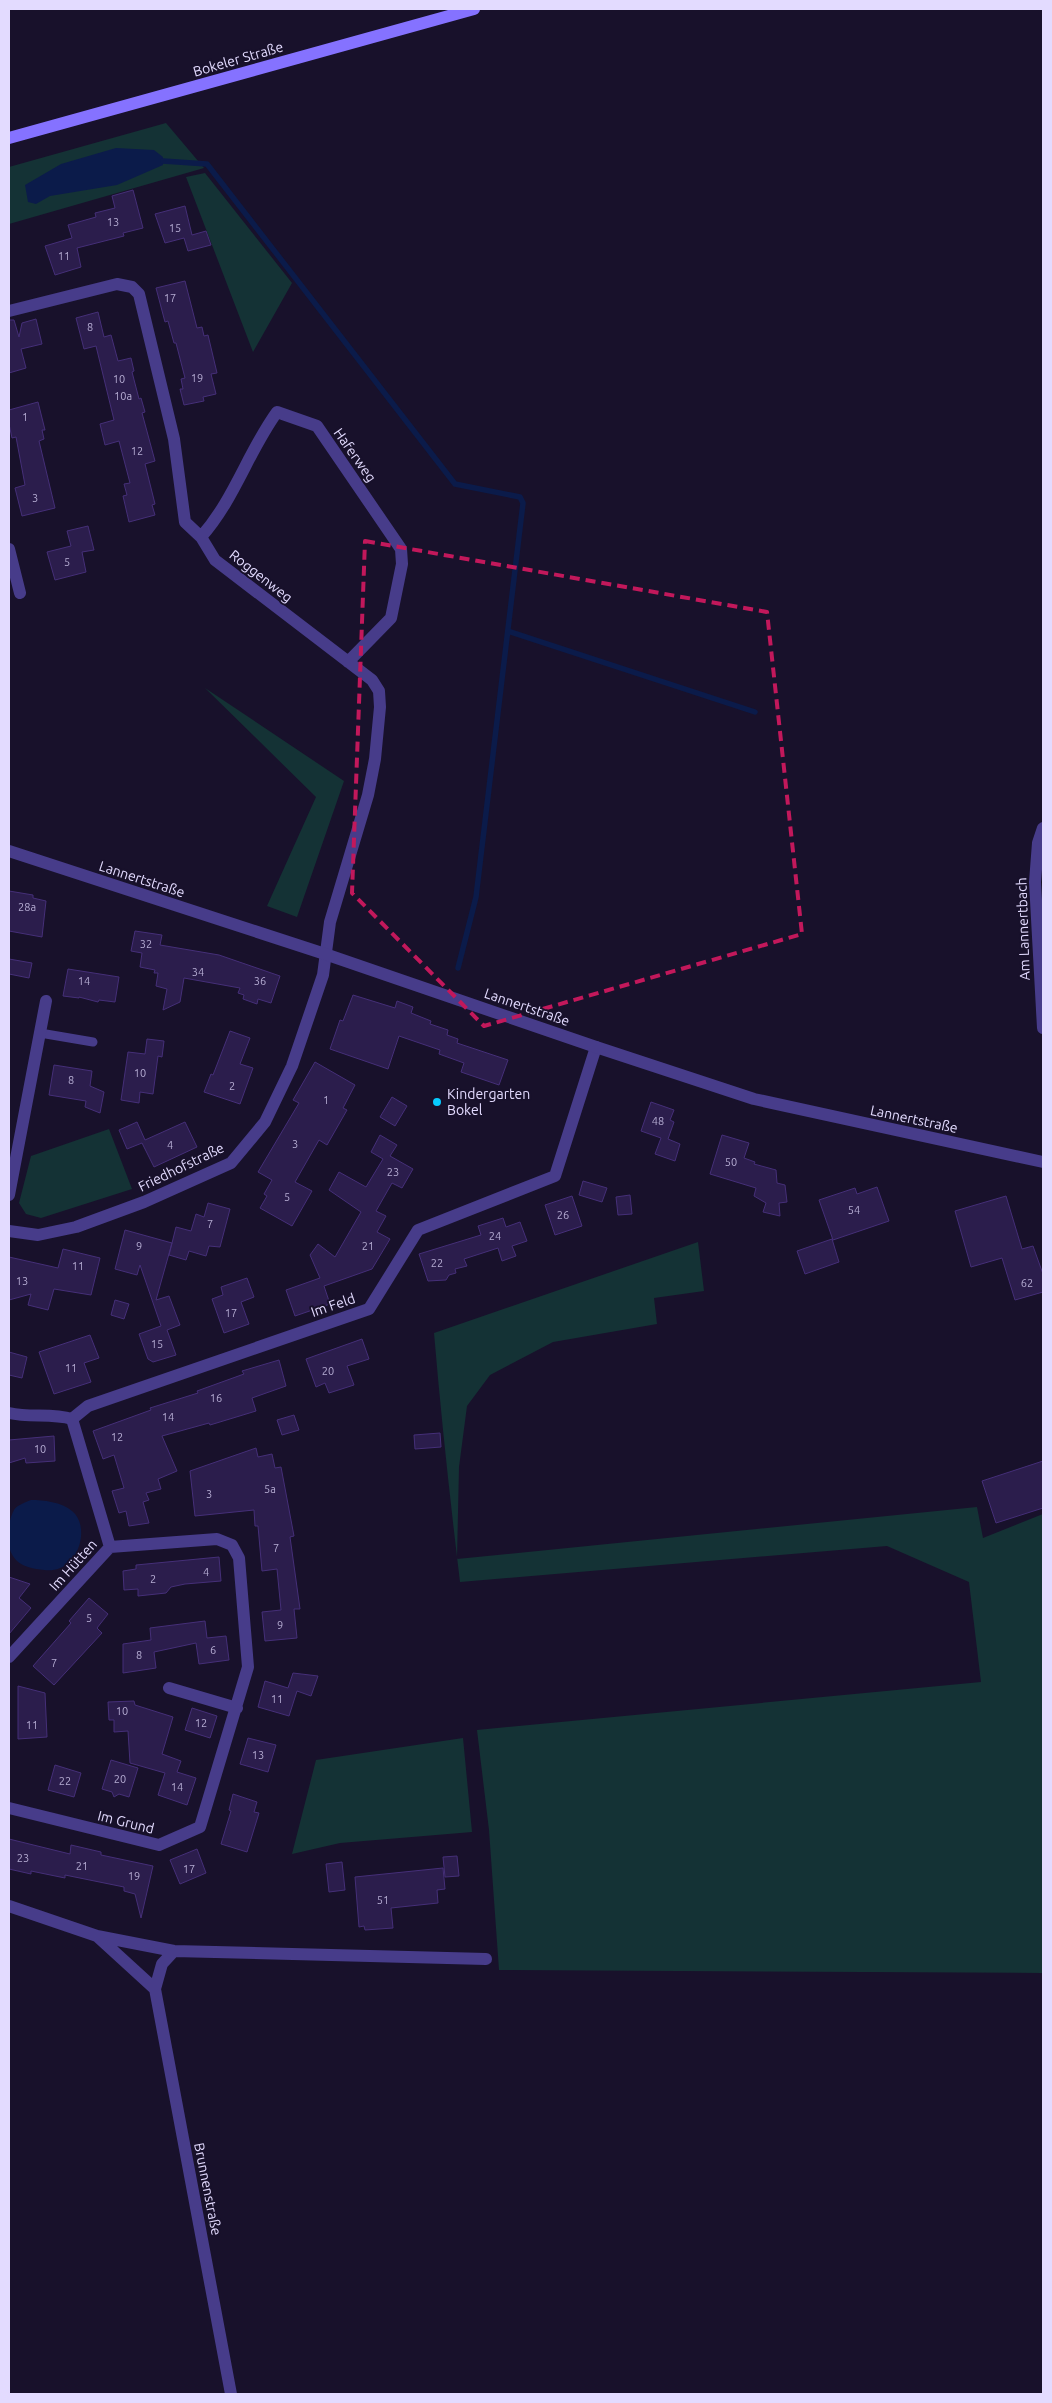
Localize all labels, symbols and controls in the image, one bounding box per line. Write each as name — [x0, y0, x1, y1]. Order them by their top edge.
street label: Bokeler Straße — [191, 38, 285, 80]
house number: 13 — [107, 216, 119, 228]
house number: 15 — [169, 222, 181, 234]
house number: 11 — [58, 250, 70, 262]
house number: 17 — [164, 292, 176, 304]
house number: 8 — [87, 321, 93, 333]
house number: 19 — [191, 372, 203, 384]
house number: 10 — [113, 373, 125, 385]
house number: 10a — [114, 390, 132, 402]
house number: 1 — [22, 411, 28, 423]
street label: Haferweg — [331, 425, 379, 485]
house number: 12 — [131, 445, 143, 457]
house number: 3 — [32, 492, 38, 504]
street label: Roggenweg — [226, 547, 296, 605]
house number: 5 — [64, 556, 70, 568]
street label: Lannertstraße — [97, 858, 187, 900]
street label: Am Lannertbach — [1013, 877, 1033, 981]
house number: 28a — [18, 901, 36, 913]
house number: 32 — [140, 938, 152, 950]
house number: 34 — [192, 966, 204, 978]
house number: 14 — [78, 975, 90, 987]
house number: 36 — [254, 975, 266, 987]
street label: Lannertstraße — [482, 985, 572, 1029]
house number: 10 — [134, 1067, 146, 1079]
house number: 8 — [68, 1074, 74, 1086]
house number: 2 — [229, 1080, 235, 1092]
place label: Kindergarten Bokel — [447, 1086, 530, 1118]
house number: 1 — [323, 1094, 329, 1106]
marker: Kindergarten Bokel — [431, 1096, 443, 1108]
street label: Lannertstraße — [869, 1102, 959, 1136]
house number: 48 — [652, 1115, 664, 1127]
house number: 3 — [292, 1138, 298, 1150]
street label: Friedhofstraße — [135, 1139, 227, 1195]
house number: 4 — [167, 1139, 173, 1151]
house number: 50 — [725, 1156, 737, 1168]
house number: 23 — [387, 1166, 399, 1178]
house number: 5 — [284, 1191, 290, 1203]
house number: 54 — [848, 1204, 860, 1216]
house number: 26 — [557, 1209, 569, 1221]
house number: 7 — [207, 1218, 213, 1230]
house number: 24 — [489, 1230, 501, 1242]
house number: 9 — [136, 1240, 142, 1252]
house number: 21 — [362, 1240, 374, 1252]
house number: 22 — [431, 1257, 443, 1269]
house number: 11 — [72, 1260, 84, 1272]
house number: 13 — [16, 1275, 28, 1287]
house number: 62 — [1021, 1277, 1033, 1289]
street label: Im Feld — [309, 1290, 357, 1320]
house number: 17 — [225, 1307, 237, 1319]
house number: 15 — [151, 1338, 163, 1350]
house number: 11 — [65, 1362, 77, 1374]
house number: 20 — [322, 1365, 334, 1377]
house number: 16 — [210, 1392, 222, 1404]
house number: 14 — [162, 1411, 174, 1423]
house number: 12 — [111, 1431, 123, 1443]
house number: 10 — [34, 1443, 46, 1455]
house number: 5a — [264, 1483, 276, 1495]
house number: 3 — [206, 1488, 212, 1500]
street label: Im Hütten — [46, 1536, 100, 1594]
house number: 7 — [273, 1542, 279, 1554]
house number: 4 — [203, 1566, 209, 1578]
house number: 2 — [150, 1573, 156, 1585]
house number: 5 — [86, 1612, 92, 1624]
house number: 9 — [277, 1619, 283, 1631]
house number: 6 — [210, 1644, 216, 1656]
house number: 8 — [136, 1649, 142, 1661]
house number: 7 — [51, 1657, 57, 1669]
house number: 11 — [271, 1693, 283, 1705]
house number: 10 — [116, 1705, 128, 1717]
house number: 12 — [195, 1717, 207, 1729]
house number: 11 — [26, 1719, 38, 1731]
house number: 13 — [252, 1749, 264, 1761]
house number: 20 — [114, 1773, 126, 1785]
house number: 22 — [59, 1775, 71, 1787]
house number: 14 — [171, 1781, 183, 1793]
street label: Im Grund — [96, 1807, 156, 1837]
house number: 23 — [17, 1852, 29, 1864]
house number: 21 — [76, 1860, 88, 1872]
house number: 17 — [183, 1863, 195, 1875]
house number: 19 — [128, 1870, 140, 1882]
house number: 51 — [377, 1894, 389, 1906]
street label: Brunnenstraße — [191, 2141, 225, 2237]

